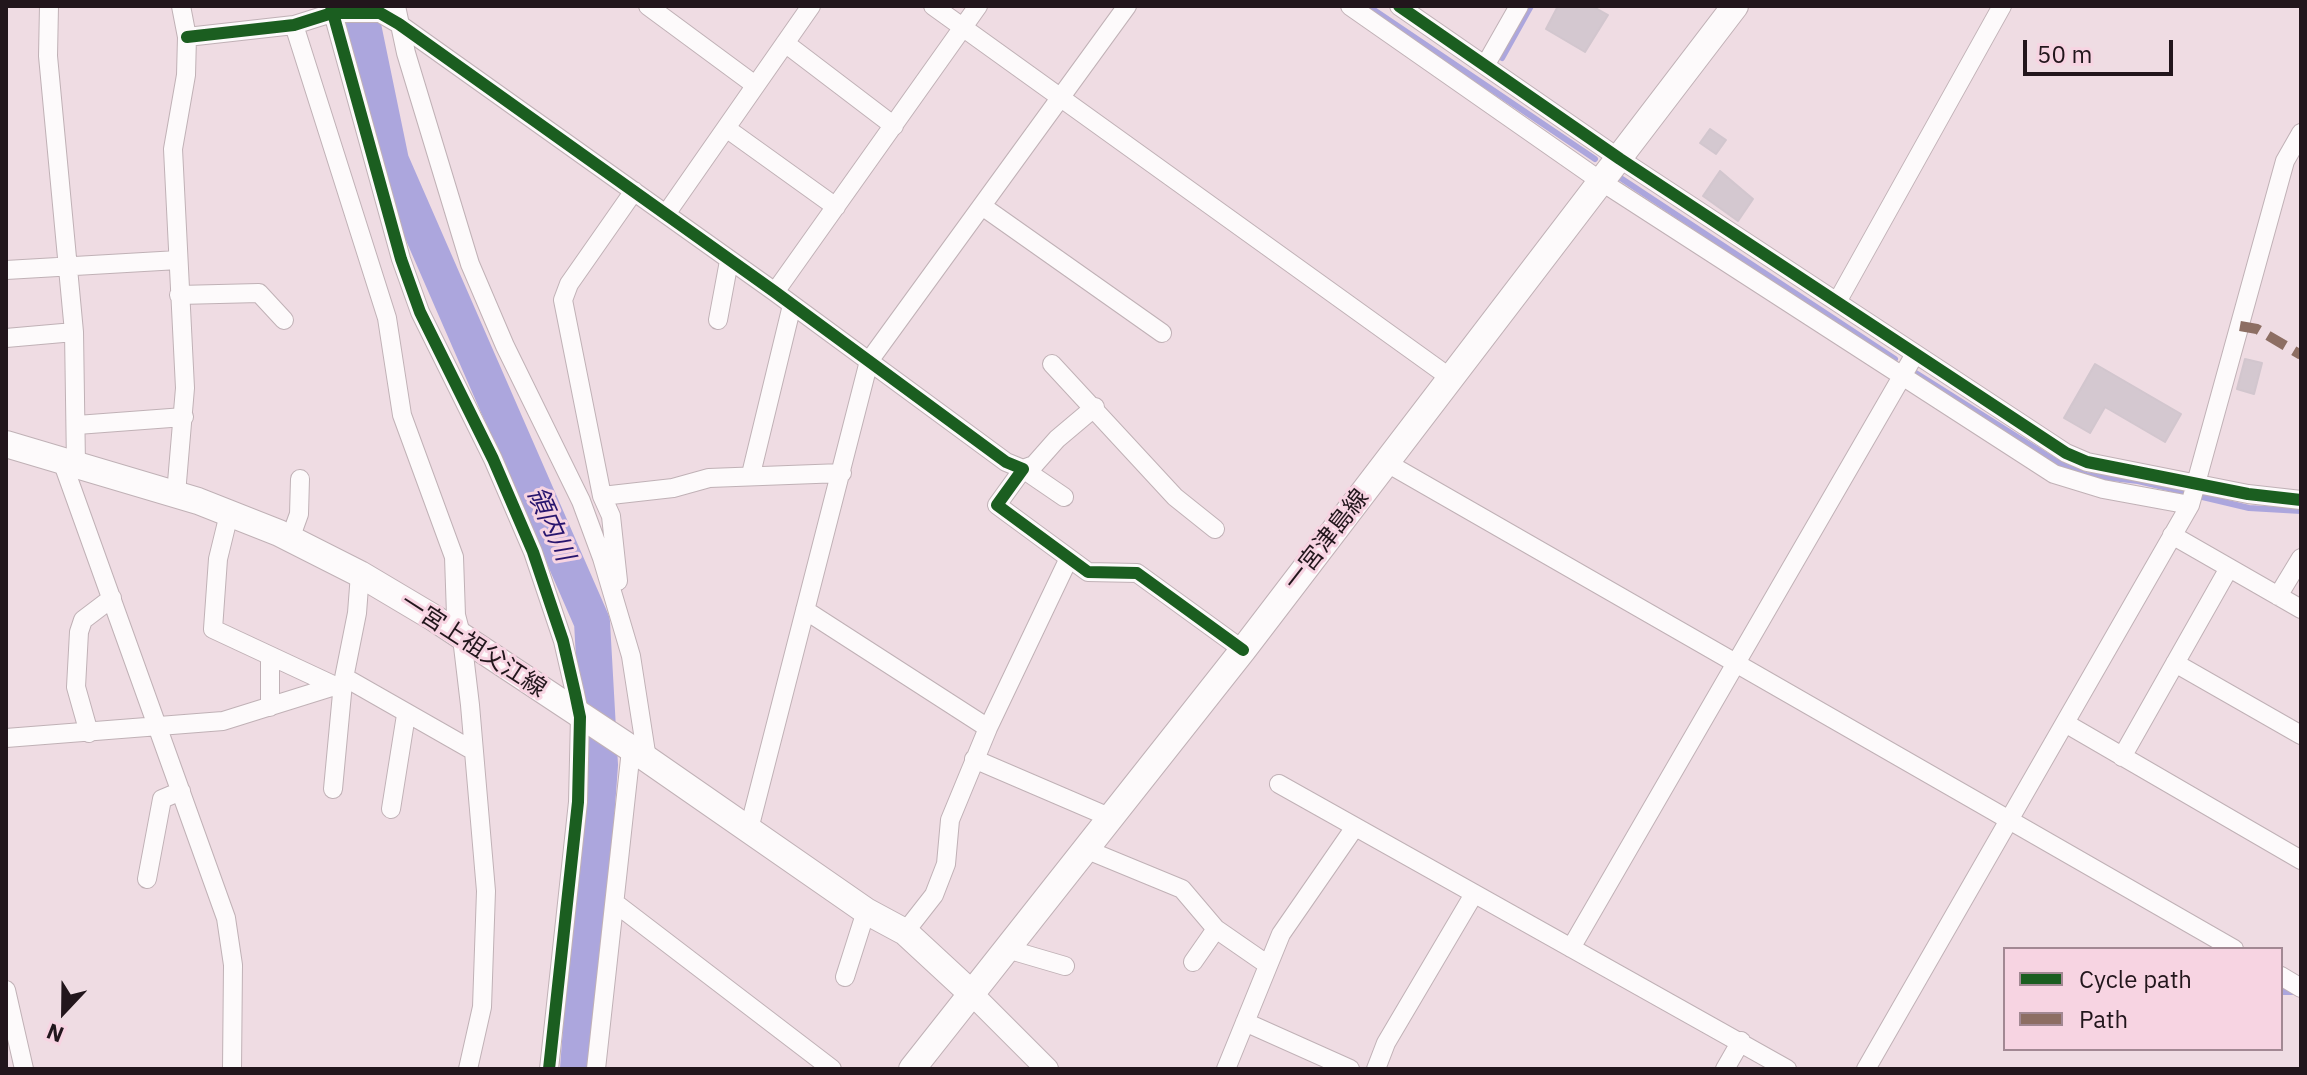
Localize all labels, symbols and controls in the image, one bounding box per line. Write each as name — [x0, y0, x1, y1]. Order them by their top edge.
scale bar — [2027, 24, 2177, 74]
text: 50 m — [2037, 38, 2092, 70]
water label: 領内川 — [520, 482, 580, 566]
street label: 一宮津島線 — [1279, 484, 1375, 596]
street label: 一宮上祖父江線 — [395, 588, 551, 704]
legend — [2003, 947, 2283, 1051]
text: Cycle path — [2079, 963, 2192, 995]
north arrow — [24, 971, 104, 1051]
text: Path — [2079, 1003, 2128, 1035]
text: N — [42, 1017, 68, 1050]

